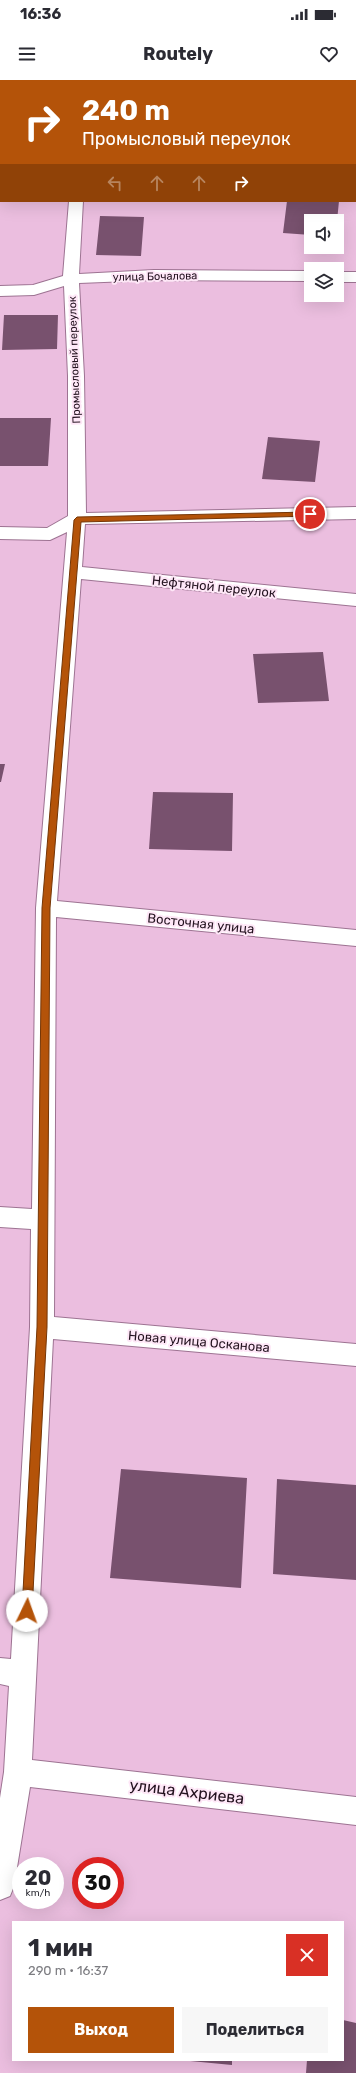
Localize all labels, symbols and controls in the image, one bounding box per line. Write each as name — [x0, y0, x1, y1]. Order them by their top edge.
text: 16:36 — [20, 5, 61, 23]
icon: menu — [16, 43, 38, 65]
text: Routely — [143, 43, 213, 65]
icon: heart — [318, 43, 340, 65]
text: 240 m — [82, 94, 170, 127]
icon: right — [16, 96, 68, 148]
text: Промысловый переулок — [82, 128, 291, 150]
icon: left — [104, 172, 126, 194]
icon: ahead — [146, 172, 168, 194]
icon: ahead — [188, 172, 210, 194]
icon: right — [230, 172, 252, 194]
map controls — [304, 214, 344, 302]
button: sound — [304, 214, 344, 254]
button: layers — [304, 262, 344, 302]
street label: улица Бочалова — [113, 269, 197, 284]
street label: Промысловый переулок — [66, 296, 83, 424]
pin — [293, 497, 327, 531]
icon: arrive — [299, 503, 321, 525]
street label: Нефтяной переулок — [151, 573, 277, 600]
street label: Восточная улица — [147, 910, 255, 937]
street label: Новая улица Осканова — [128, 1328, 270, 1355]
position arrow — [6, 1590, 48, 1632]
street label: улица Ахриева — [129, 1775, 245, 1808]
speed limit sign: 30 — [72, 1857, 124, 1909]
text: 20 — [25, 1866, 51, 1890]
text: km/h — [26, 1887, 50, 1899]
text: 1 мин — [28, 1934, 93, 1962]
button: close — [286, 1934, 328, 1976]
text: 290 m · 16:37 — [28, 1963, 108, 1978]
button: Выход — [28, 2007, 174, 2053]
button: Поделиться — [182, 2007, 328, 2053]

